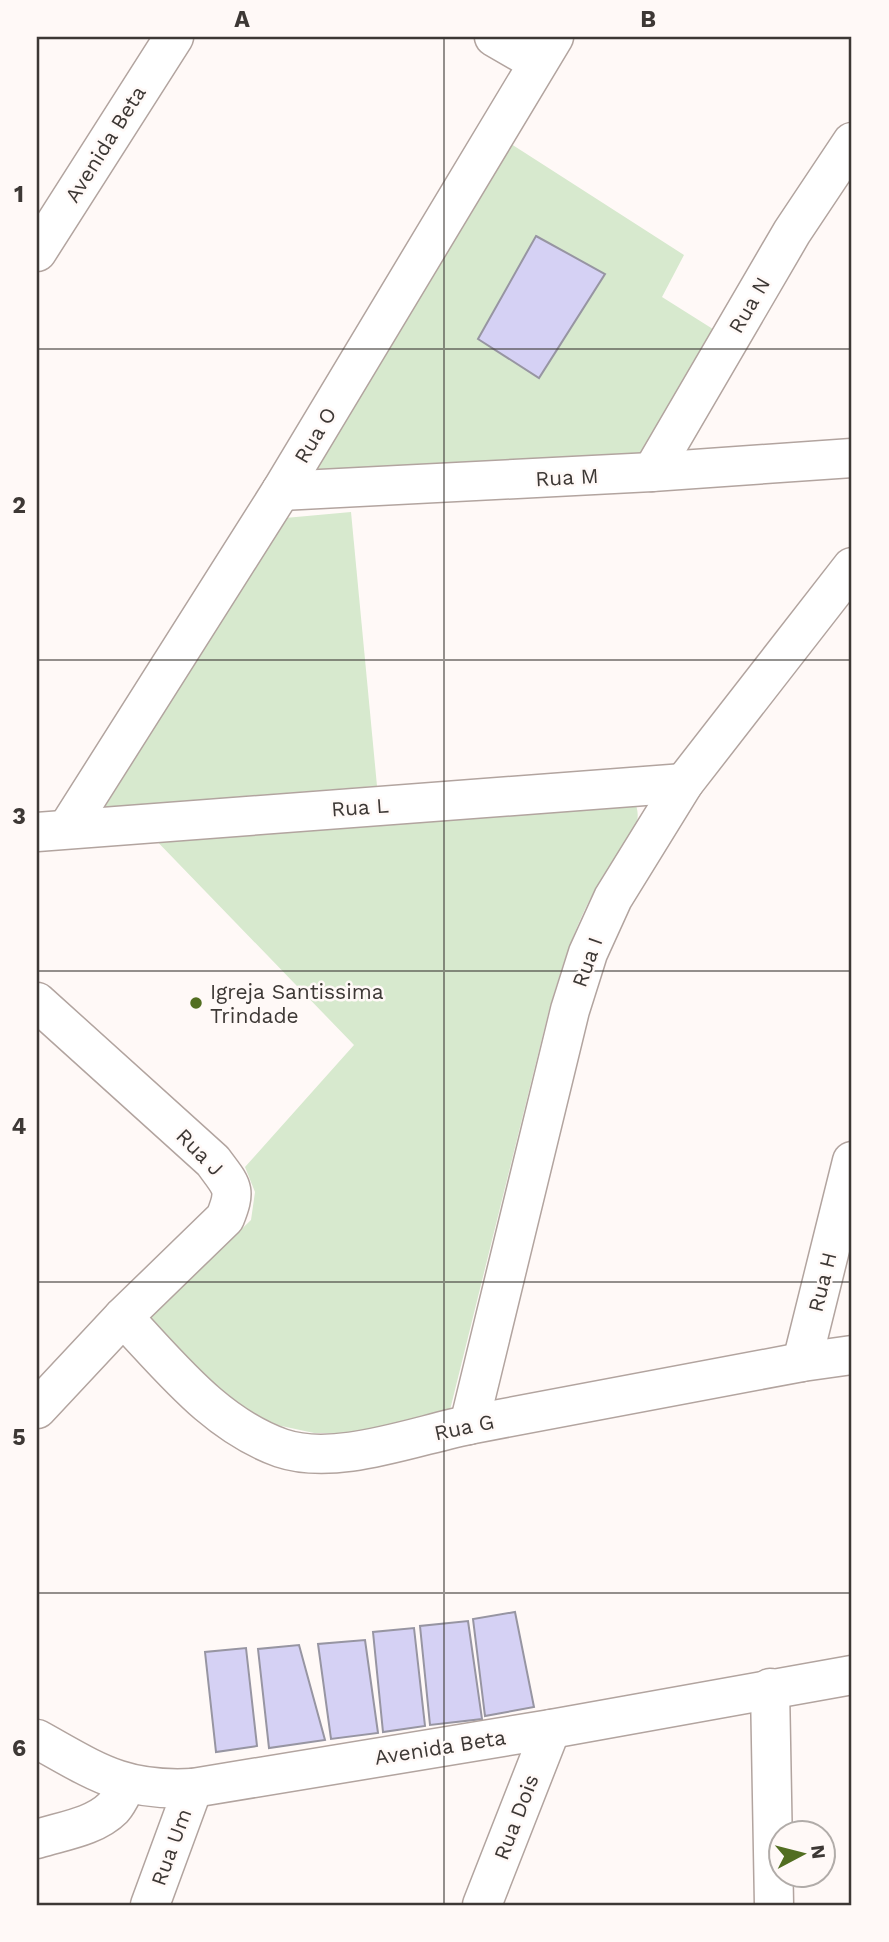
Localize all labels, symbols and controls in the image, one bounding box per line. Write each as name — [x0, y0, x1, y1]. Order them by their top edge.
text: A — [234, 6, 250, 33]
text: B — [640, 6, 656, 33]
street label: Avenida Beta — [59, 81, 151, 207]
text: 1 — [14, 181, 24, 208]
street label: Rua N — [723, 272, 775, 338]
street label: Rua O — [289, 402, 341, 468]
street label: Rua M — [535, 463, 599, 491]
text: 2 — [12, 492, 26, 519]
street label: Rua L — [330, 793, 390, 821]
text: 3 — [12, 803, 26, 830]
street label: Rua I — [566, 934, 608, 990]
place label: Igreja Santissima Trindade — [210, 979, 384, 1028]
marker: Igreja Santissima Trindade — [188, 995, 204, 1011]
text: 4 — [12, 1113, 27, 1140]
street label: Rua J — [171, 1123, 229, 1181]
street label: Rua H — [803, 1250, 841, 1314]
street label: Rua G — [432, 1408, 496, 1446]
text: 5 — [12, 1424, 26, 1451]
street label: Avenida Beta — [372, 1724, 508, 1770]
text: 6 — [12, 1735, 26, 1762]
street label: Rua Dois — [488, 1771, 544, 1863]
street label: Rua Um — [146, 1805, 196, 1889]
north arrow — [766, 1820, 836, 1890]
text: N — [806, 1844, 831, 1860]

